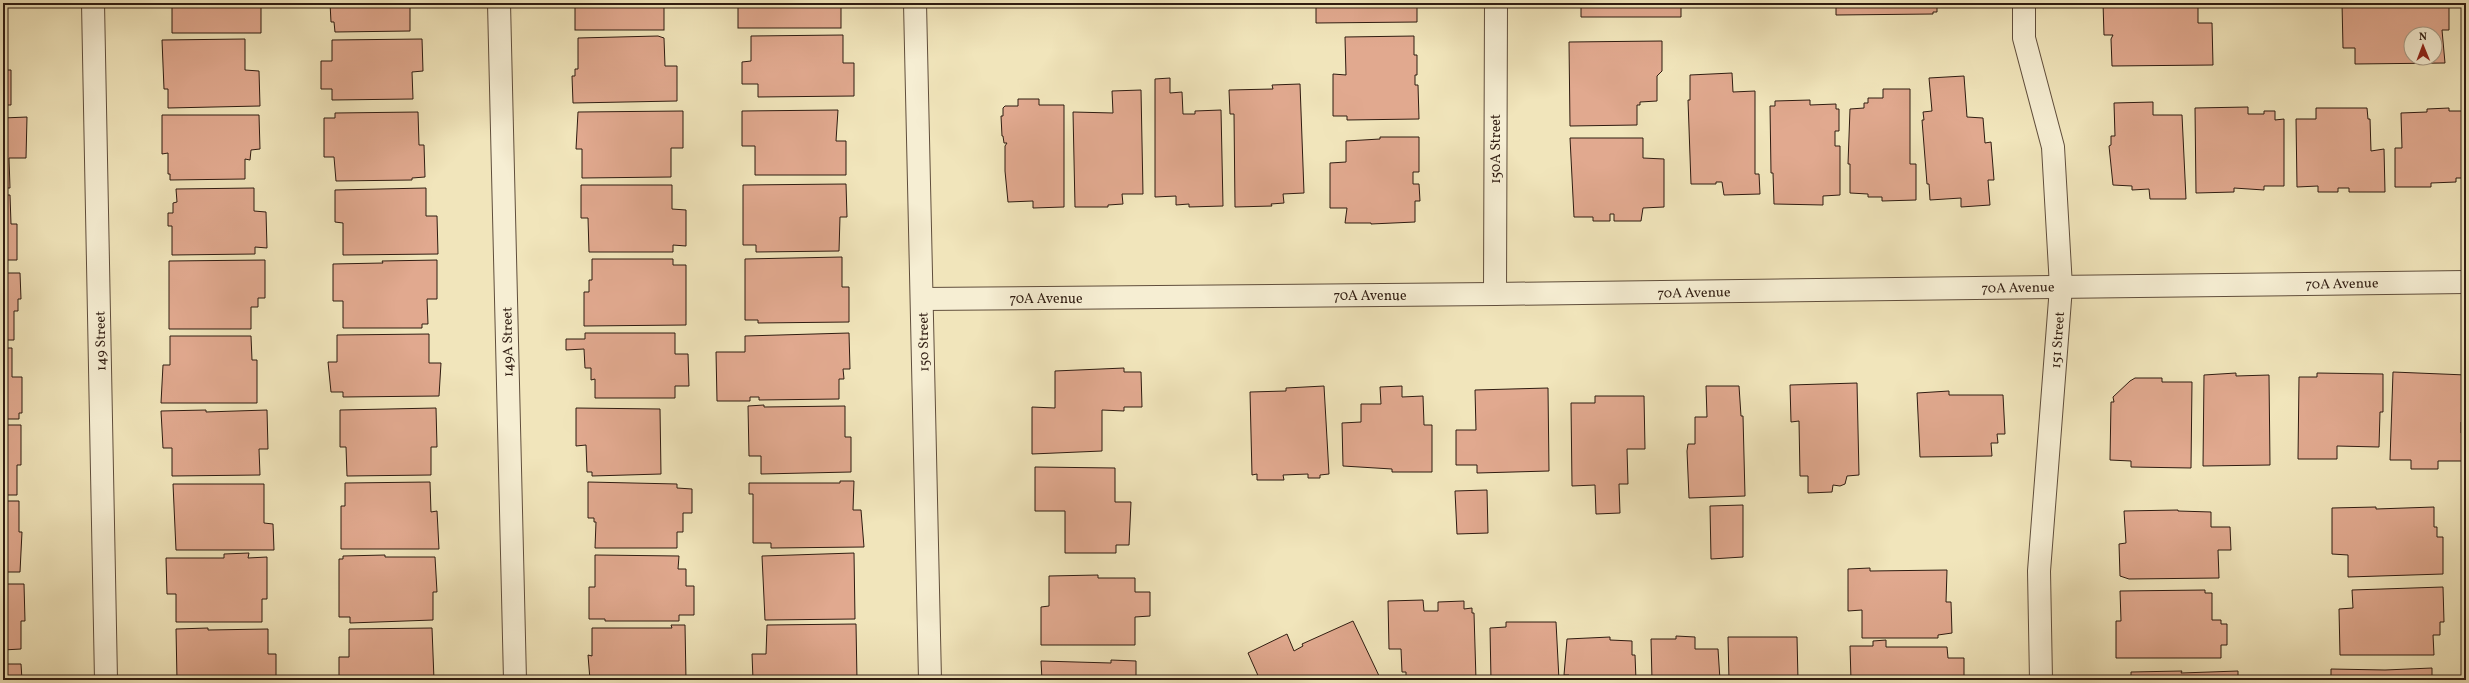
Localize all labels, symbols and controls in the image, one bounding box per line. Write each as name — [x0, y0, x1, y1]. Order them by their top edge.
north arrow — [2403, 26, 2443, 66]
text: N — [2419, 30, 2427, 45]
street label: 150A Street — [1487, 114, 1506, 184]
street label: 70A Avenue — [2305, 274, 2379, 295]
street label: 70A Avenue — [1981, 278, 2055, 299]
street label: 70A Avenue — [1657, 283, 1731, 304]
street label: 70A Avenue — [1333, 287, 1407, 306]
street label: 70A Avenue — [1009, 290, 1083, 309]
street label: 149A Street — [498, 307, 519, 377]
street label: 149 Street — [91, 311, 112, 371]
street label: 151 Street — [2047, 311, 2070, 369]
street label: 150 Street — [914, 312, 935, 372]

